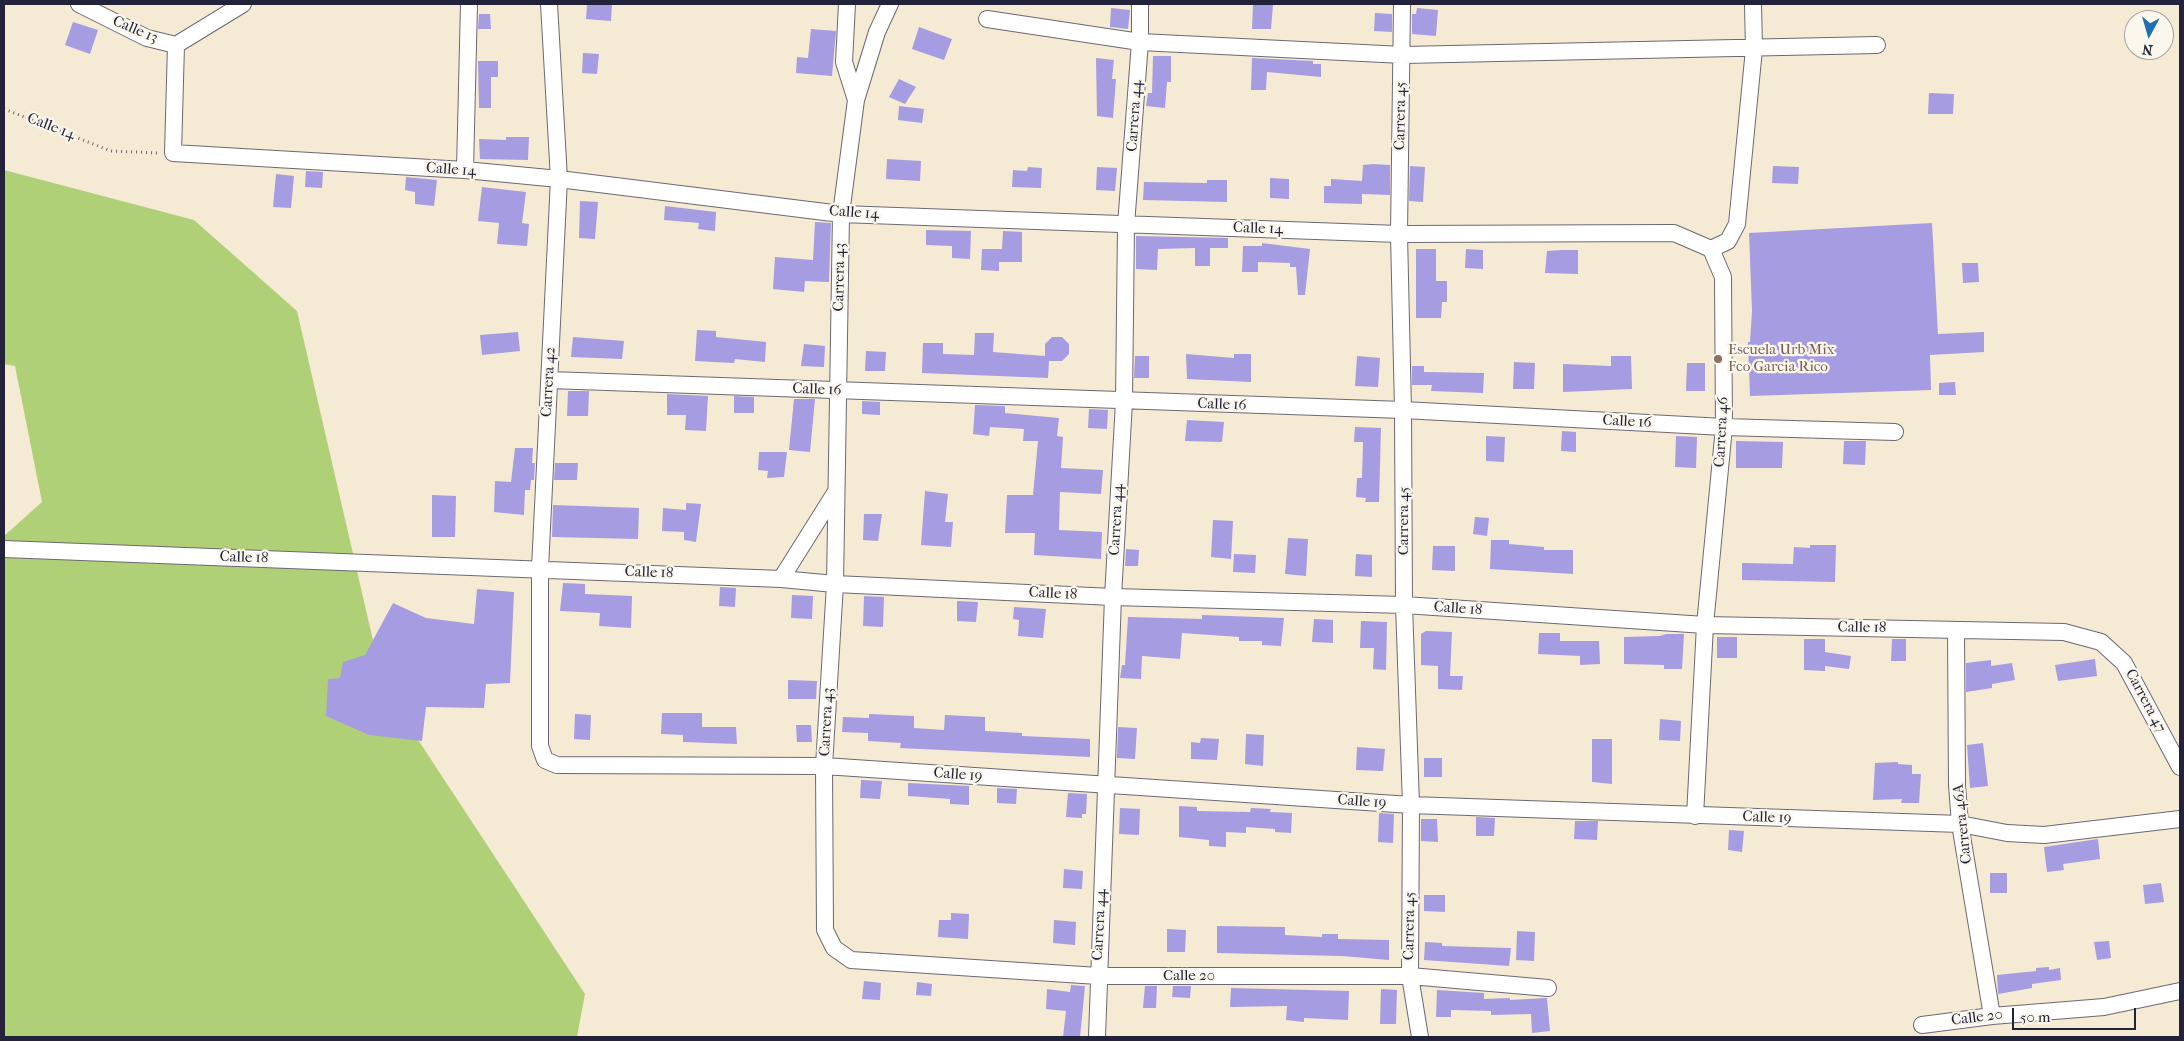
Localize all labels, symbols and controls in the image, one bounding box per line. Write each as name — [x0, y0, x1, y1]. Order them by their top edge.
north arrow — [2124, 10, 2174, 60]
street label: Calle 13 — [110, 12, 160, 48]
text: N — [2141, 40, 2154, 58]
street label: Carrera 44 — [1124, 80, 1146, 152]
street label: Carrera 45 — [1391, 82, 1411, 150]
street label: Calle 14 — [24, 110, 78, 144]
street label: Calle 14 — [425, 159, 477, 181]
street label: Calle 14 — [828, 202, 880, 224]
street label: Calle 14 — [1233, 219, 1283, 239]
street label: Carrera 43 — [830, 243, 850, 311]
place label: Escuela Urb Mix Fco Garcia Rico — [1728, 341, 1834, 376]
street label: Carrera 42 — [538, 346, 560, 418]
marker: Escuela Urb Mix Fco Garcia Rico — [1712, 353, 1724, 365]
street label: Calle 16 — [792, 380, 842, 400]
street label: Calle 16 — [1197, 395, 1247, 415]
street label: Carrera 46 — [1711, 396, 1733, 468]
street label: Calle 16 — [1602, 412, 1652, 432]
street label: Carrera 44 — [1106, 484, 1128, 556]
street label: Carrera 45 — [1395, 487, 1413, 555]
street label: Calle 18 — [219, 548, 269, 568]
street label: Calle 18 — [624, 563, 674, 583]
street label: Calle 18 — [1028, 584, 1078, 604]
street label: Calle 18 — [1433, 598, 1483, 620]
street label: Calle 18 — [1837, 619, 1887, 637]
street label: Carrera 47 — [2121, 666, 2169, 736]
street label: Carrera 43 — [816, 687, 838, 757]
street label: Calle 19 — [933, 764, 983, 786]
street label: Carrera 46A — [1950, 783, 1976, 865]
street label: Calle 19 — [1337, 791, 1387, 813]
street label: Calle 19 — [1742, 808, 1792, 828]
street label: Carrera 44 — [1089, 889, 1111, 961]
street label: Carrera 45 — [1400, 892, 1420, 960]
street label: Calle 20 — [1163, 967, 1215, 985]
scale bar — [2014, 998, 2138, 1030]
street label: Calle 20 — [1950, 1006, 2004, 1030]
text: 50 m — [2020, 1008, 2050, 1026]

